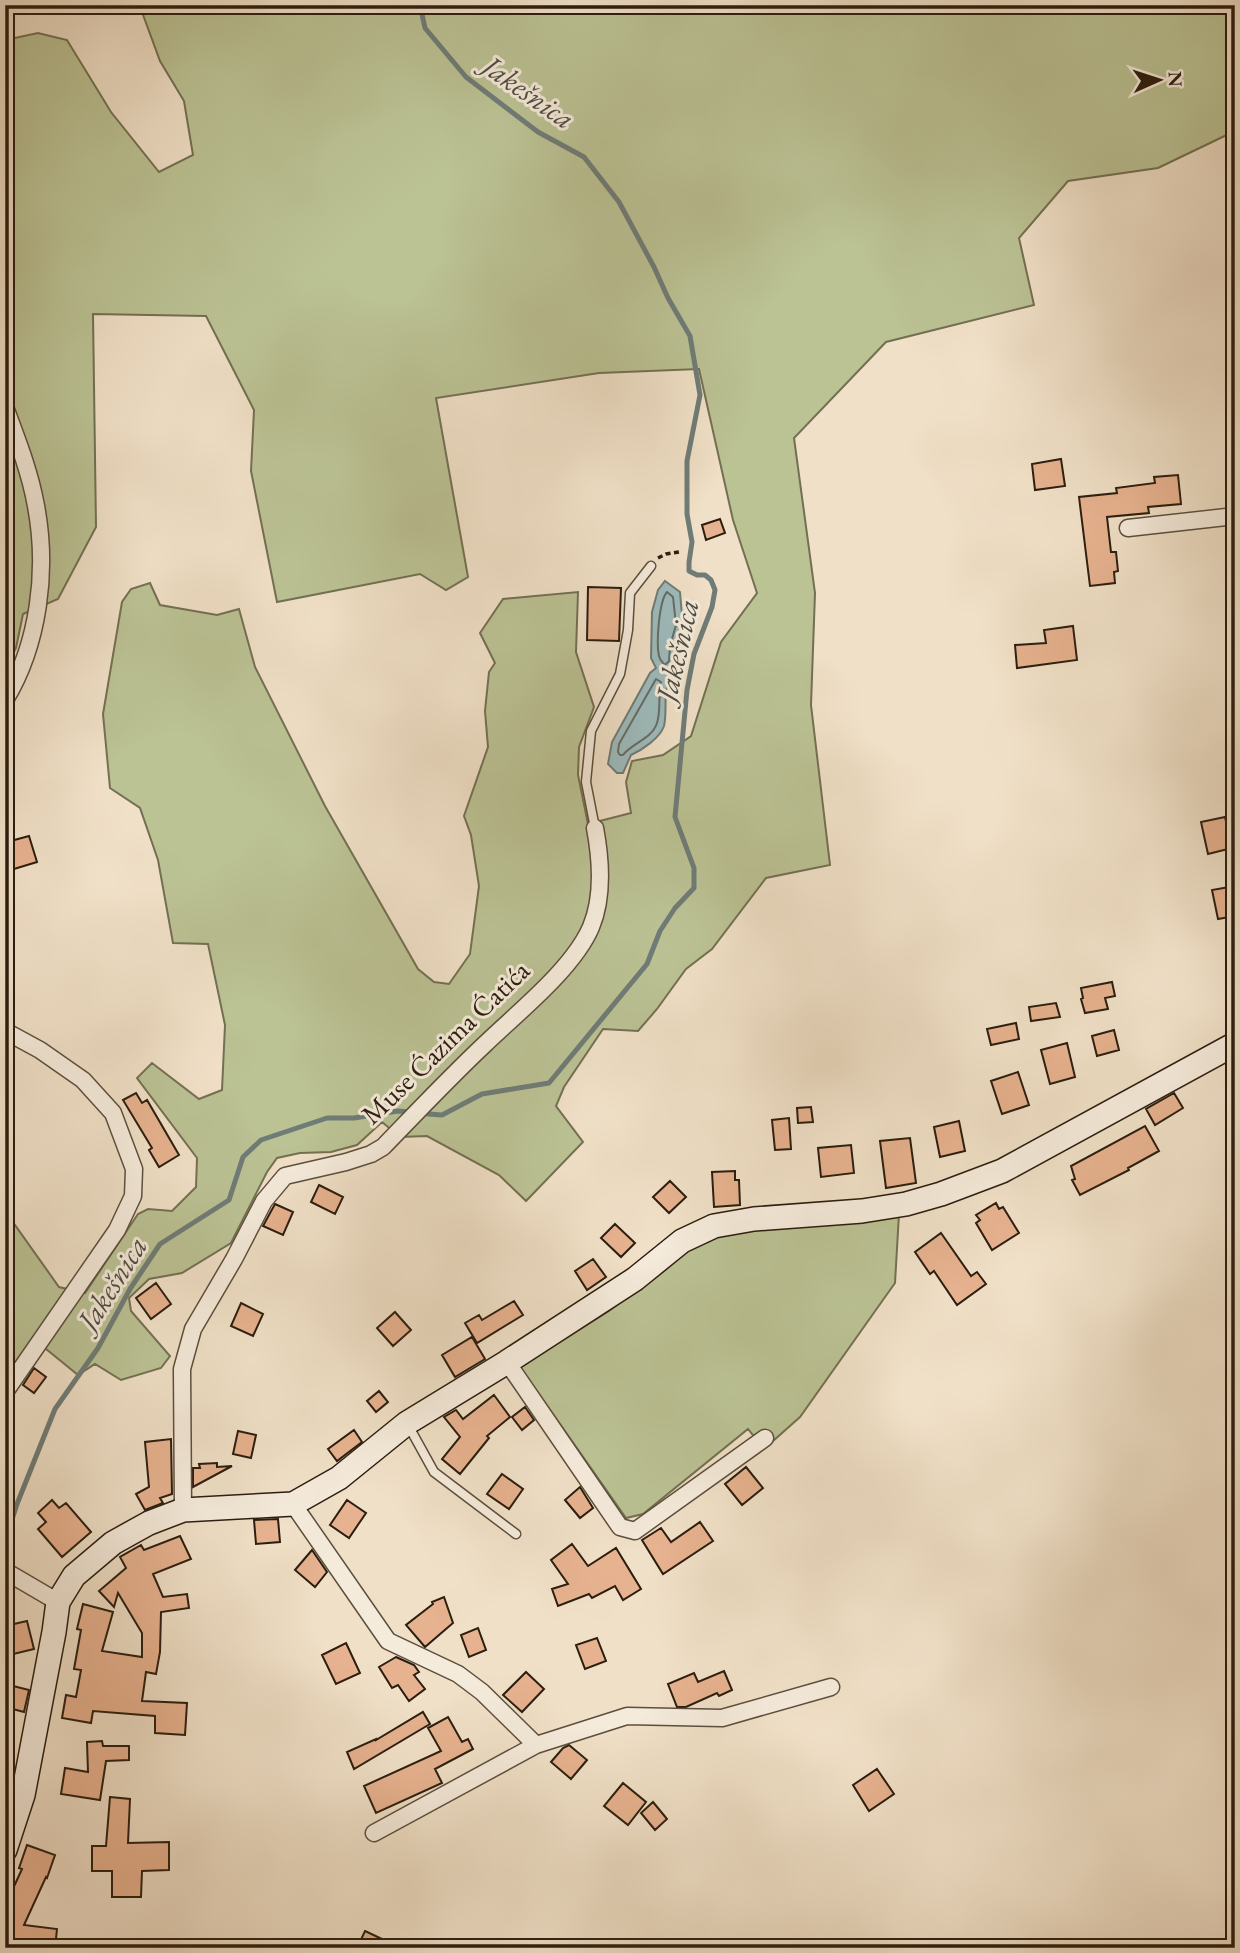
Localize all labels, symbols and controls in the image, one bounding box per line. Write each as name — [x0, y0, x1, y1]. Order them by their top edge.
water label: Jakešnica — [471, 43, 582, 138]
north arrow — [1124, 46, 1194, 116]
text: N — [1163, 71, 1188, 88]
water label: Jakešnica — [645, 595, 708, 711]
street label: Muse Ćazima Ćatića — [353, 952, 538, 1132]
water label: Jakešnica — [65, 1229, 156, 1342]

